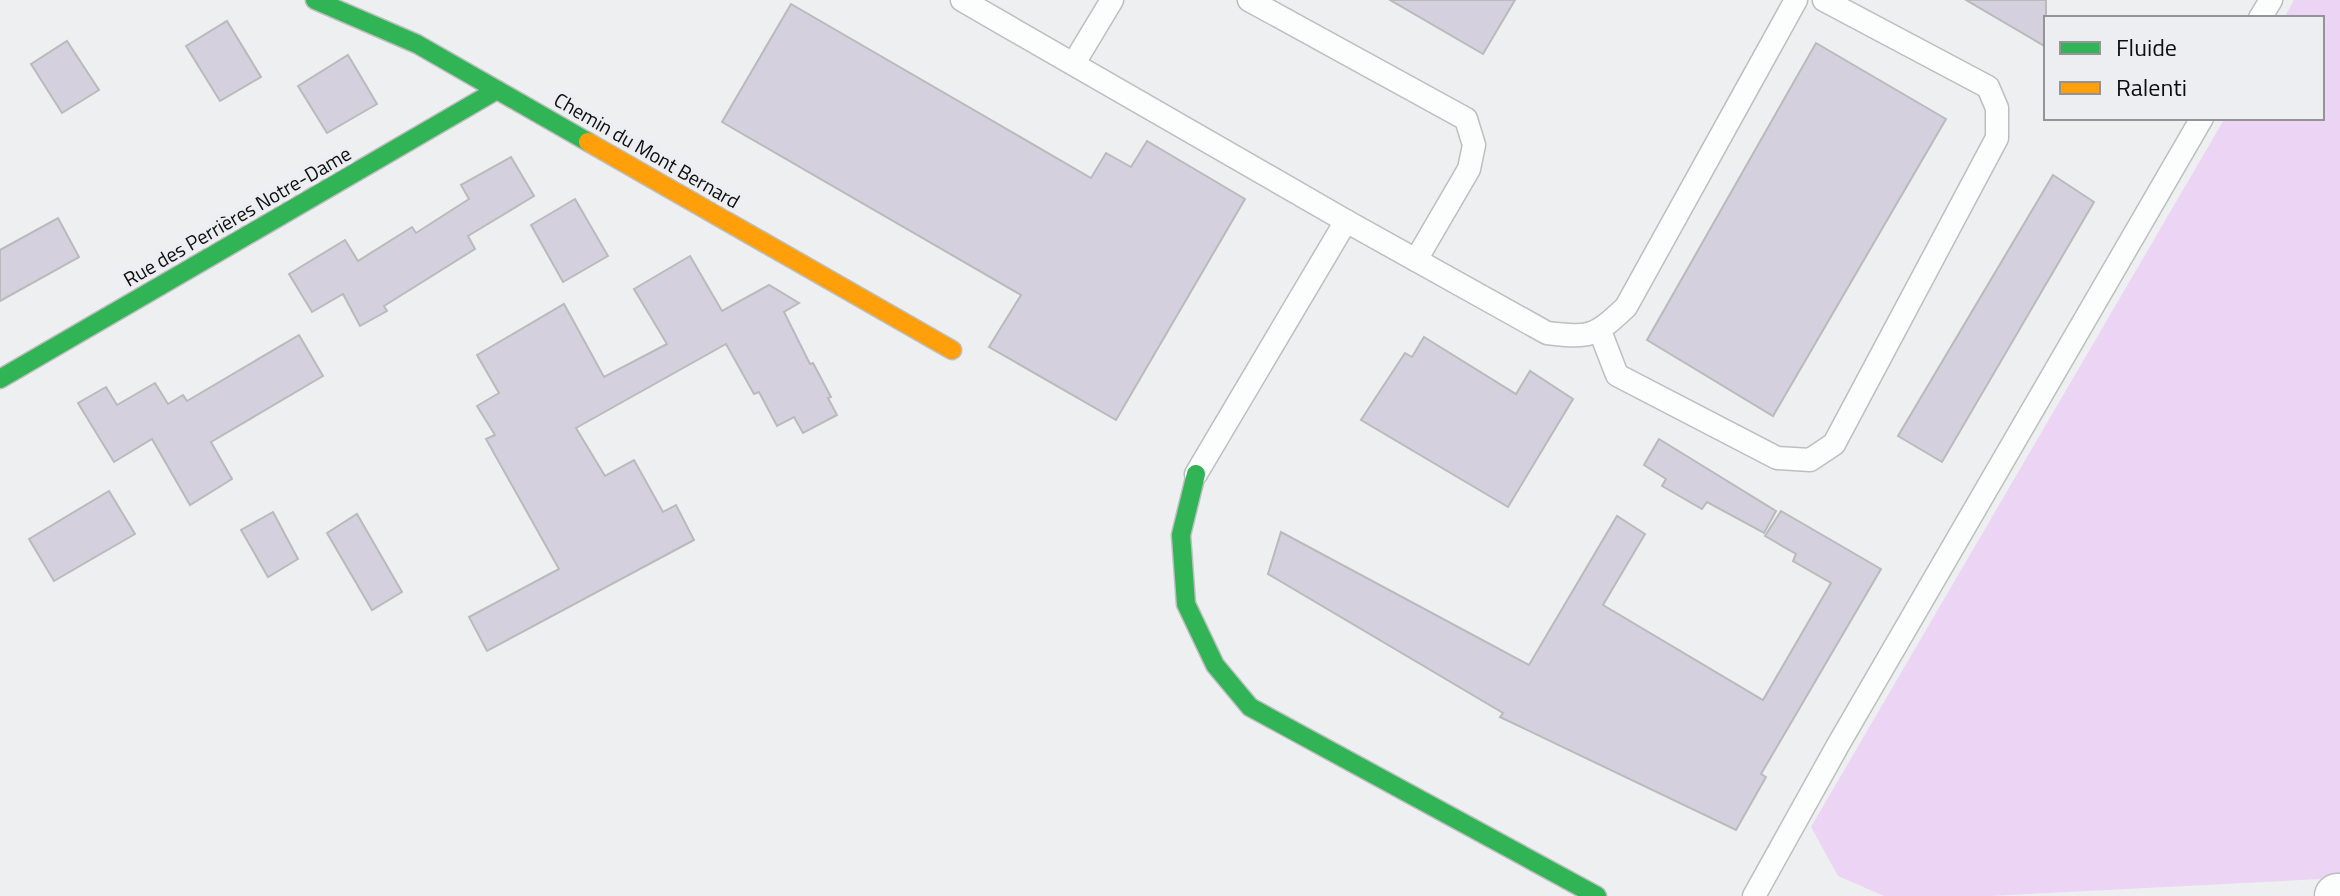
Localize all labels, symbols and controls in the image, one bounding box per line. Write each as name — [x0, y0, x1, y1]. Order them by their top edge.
legend — [2044, 16, 2324, 120]
text: Fluide — [2116, 29, 2177, 65]
text: Ralenti — [2116, 69, 2187, 105]
street label: Chemin du Mont Bernard — [548, 84, 746, 216]
street label: Rue des Perrières Notre-Dame — [117, 138, 357, 294]

